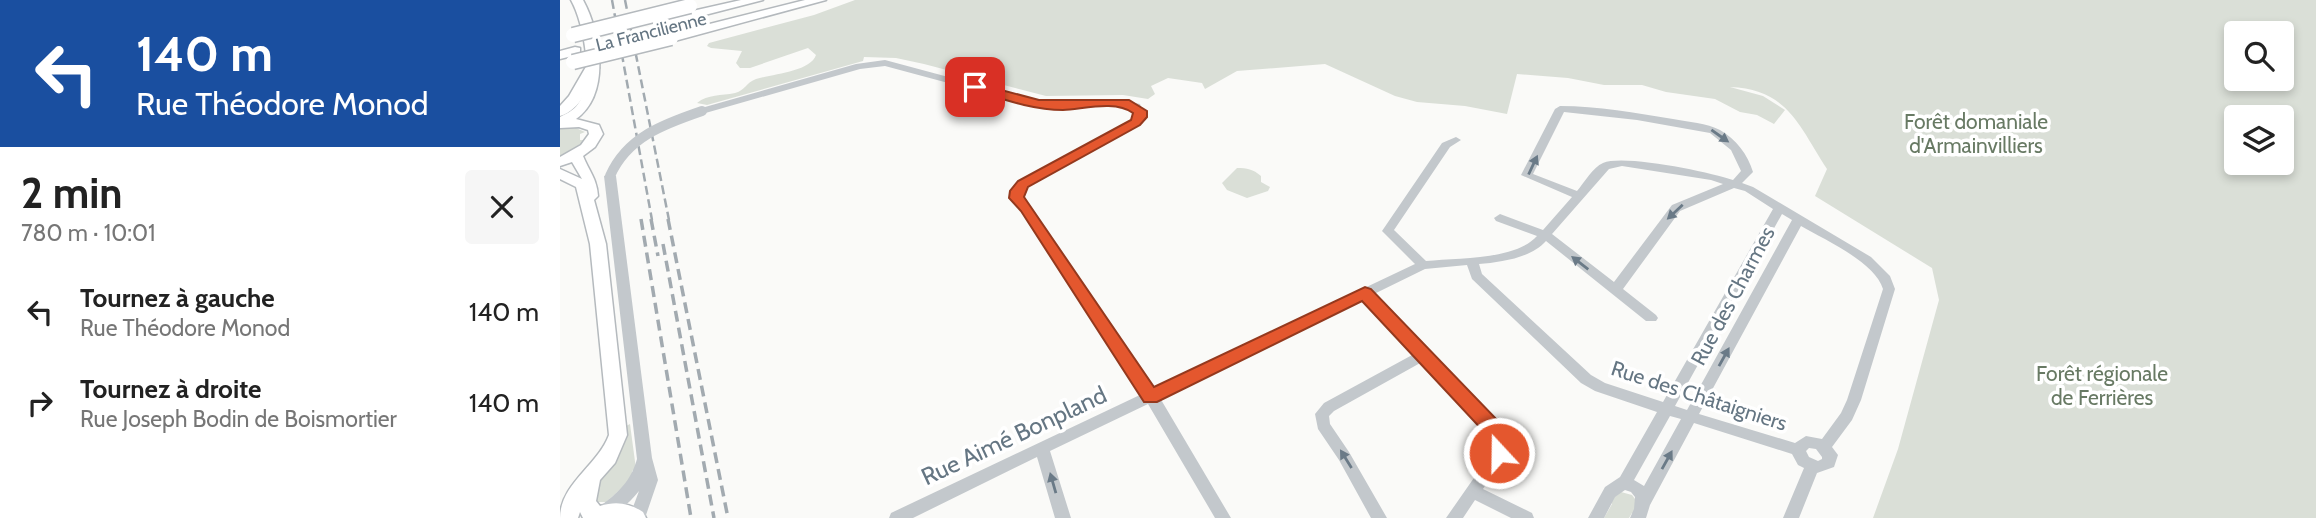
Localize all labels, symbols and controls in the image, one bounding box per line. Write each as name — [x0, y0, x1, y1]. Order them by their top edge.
street label: La Francilienne — [593, 8, 709, 56]
map controls — [2224, 21, 2294, 175]
button: search — [2224, 21, 2294, 91]
text: 140 m — [136, 24, 273, 83]
icon: left — [21, 28, 112, 119]
pin — [945, 57, 1005, 117]
icon: arrive — [956, 68, 994, 106]
text: Rue Théodore Monod — [136, 84, 429, 123]
button: layers — [2224, 105, 2294, 175]
park label: Forêt domaniale d'Armainvilliers — [1904, 109, 2048, 158]
one-way arrow — [1710, 130, 1730, 143]
one-way arrow — [1526, 154, 1538, 174]
text: 2 min — [21, 167, 122, 219]
button: close — [465, 170, 539, 244]
one-way arrow — [1667, 203, 1684, 219]
text: 780 m · 10:01 — [21, 219, 156, 247]
street label: Rue des Charmes — [1685, 222, 1780, 369]
one-way arrow — [1572, 255, 1590, 270]
text: Tournez à gauche — [80, 282, 275, 314]
icon: left — [21, 293, 59, 331]
text: 140 m — [469, 296, 539, 328]
text: Rue Théodore Monod — [80, 314, 290, 342]
one-way arrow — [1719, 347, 1730, 367]
street label: Rue des Châtaigniers — [1608, 355, 1790, 436]
park label: Forêt régionale de Ferrières — [2036, 361, 2168, 410]
text: Tournez à droite — [80, 373, 262, 405]
street label: Rue Aimé Bonpland — [916, 380, 1111, 491]
icon: right — [21, 384, 59, 422]
text: 140 m — [469, 387, 539, 419]
text: Rue Joseph Bodin de Boismortier — [80, 405, 397, 433]
position arrow — [1462, 416, 1536, 490]
one-way arrow — [1339, 449, 1352, 468]
one-way arrow — [1661, 450, 1673, 470]
one-way arrow — [1047, 472, 1058, 494]

